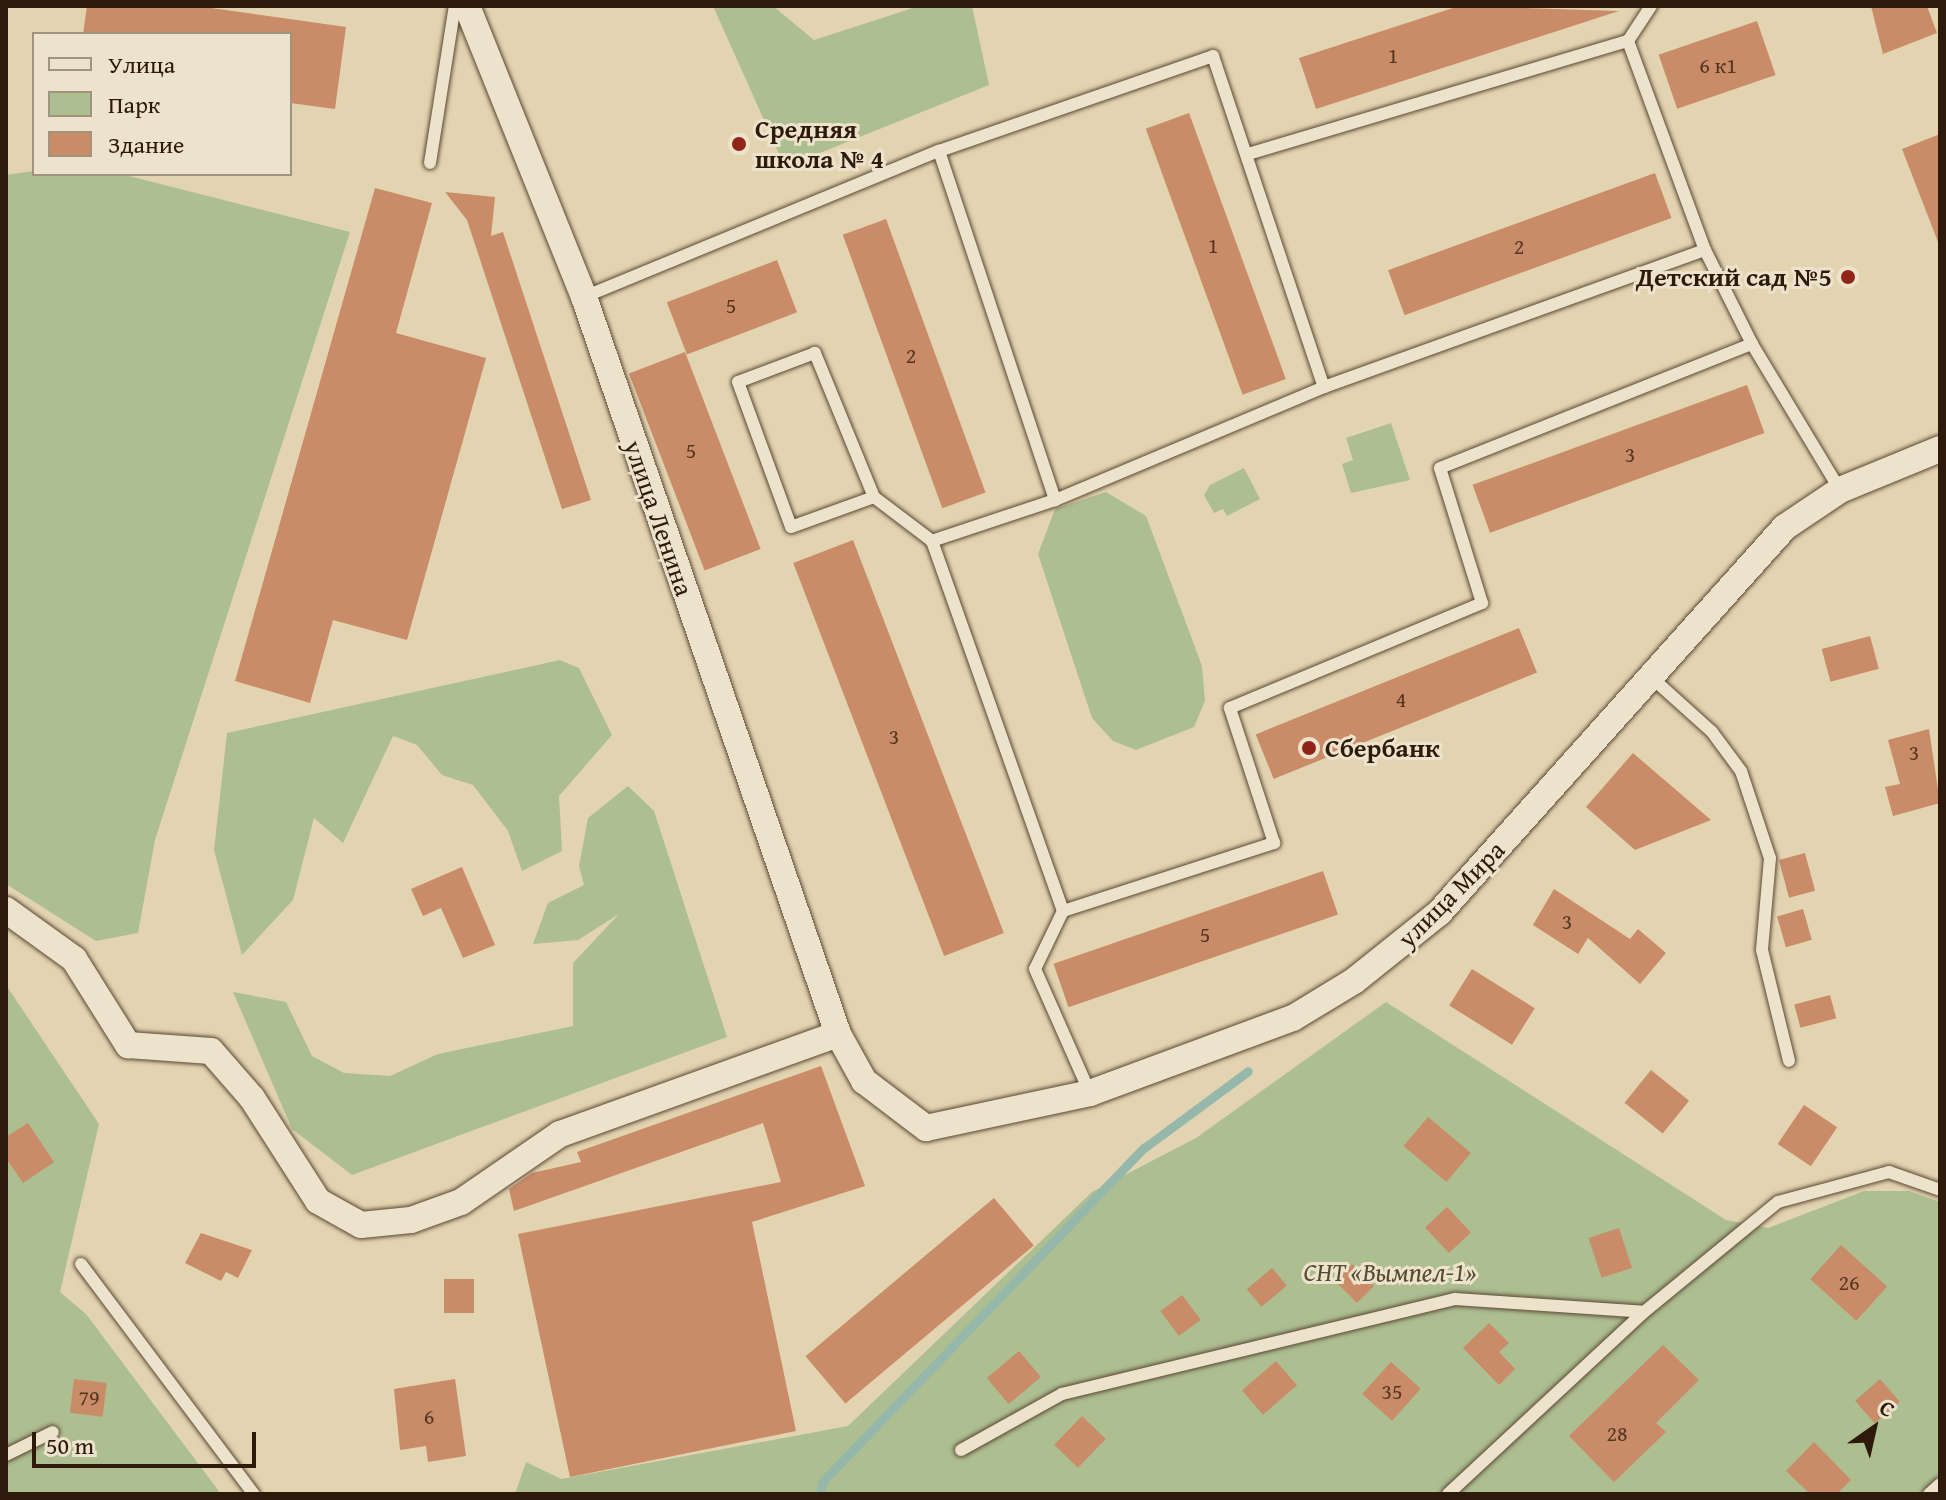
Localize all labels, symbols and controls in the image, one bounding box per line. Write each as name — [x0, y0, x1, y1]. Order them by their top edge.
legend — [32, 32, 292, 176]
house number: 1 — [1388, 43, 1398, 69]
text: Улица — [108, 47, 175, 82]
house number: 6 к1 — [1699, 53, 1737, 79]
text: Парк — [108, 87, 160, 122]
place label: Средняя школа № 4 — [755, 113, 884, 174]
text: Здание — [108, 127, 184, 162]
marker: Средняя школа № 4 — [730, 135, 748, 153]
house number: 1 — [1208, 233, 1218, 259]
house number: 2 — [1514, 234, 1524, 260]
place label: Детский сад №5 — [1636, 261, 1832, 293]
marker: Детский сад №5 — [1839, 268, 1857, 286]
house number: 5 — [726, 293, 736, 319]
house number: 2 — [906, 343, 916, 369]
street label: улица Ленина — [618, 436, 700, 600]
house number: 5 — [686, 438, 696, 464]
house number: 3 — [1625, 442, 1635, 468]
house number: 4 — [1396, 687, 1406, 713]
house number: 3 — [889, 724, 899, 750]
place label: Сбербанк — [1325, 732, 1440, 764]
marker: Сбербанк — [1300, 739, 1318, 757]
house number: 3 — [1909, 740, 1919, 766]
street label: улица Мира — [1391, 834, 1511, 954]
house number: 3 — [1562, 909, 1572, 935]
house number: 5 — [1200, 922, 1210, 948]
park label: СНТ «Вымпел-1» — [1304, 1256, 1476, 1288]
house number: 26 — [1838, 1270, 1860, 1296]
house number: 35 — [1381, 1379, 1403, 1405]
house number: 79 — [78, 1385, 100, 1411]
north arrow — [1834, 1388, 1914, 1468]
text: С — [1873, 1391, 1902, 1425]
house number: 6 — [424, 1404, 434, 1430]
scale bar — [36, 1416, 260, 1466]
house number: 28 — [1606, 1421, 1628, 1447]
text: 50 m — [46, 1428, 94, 1463]

